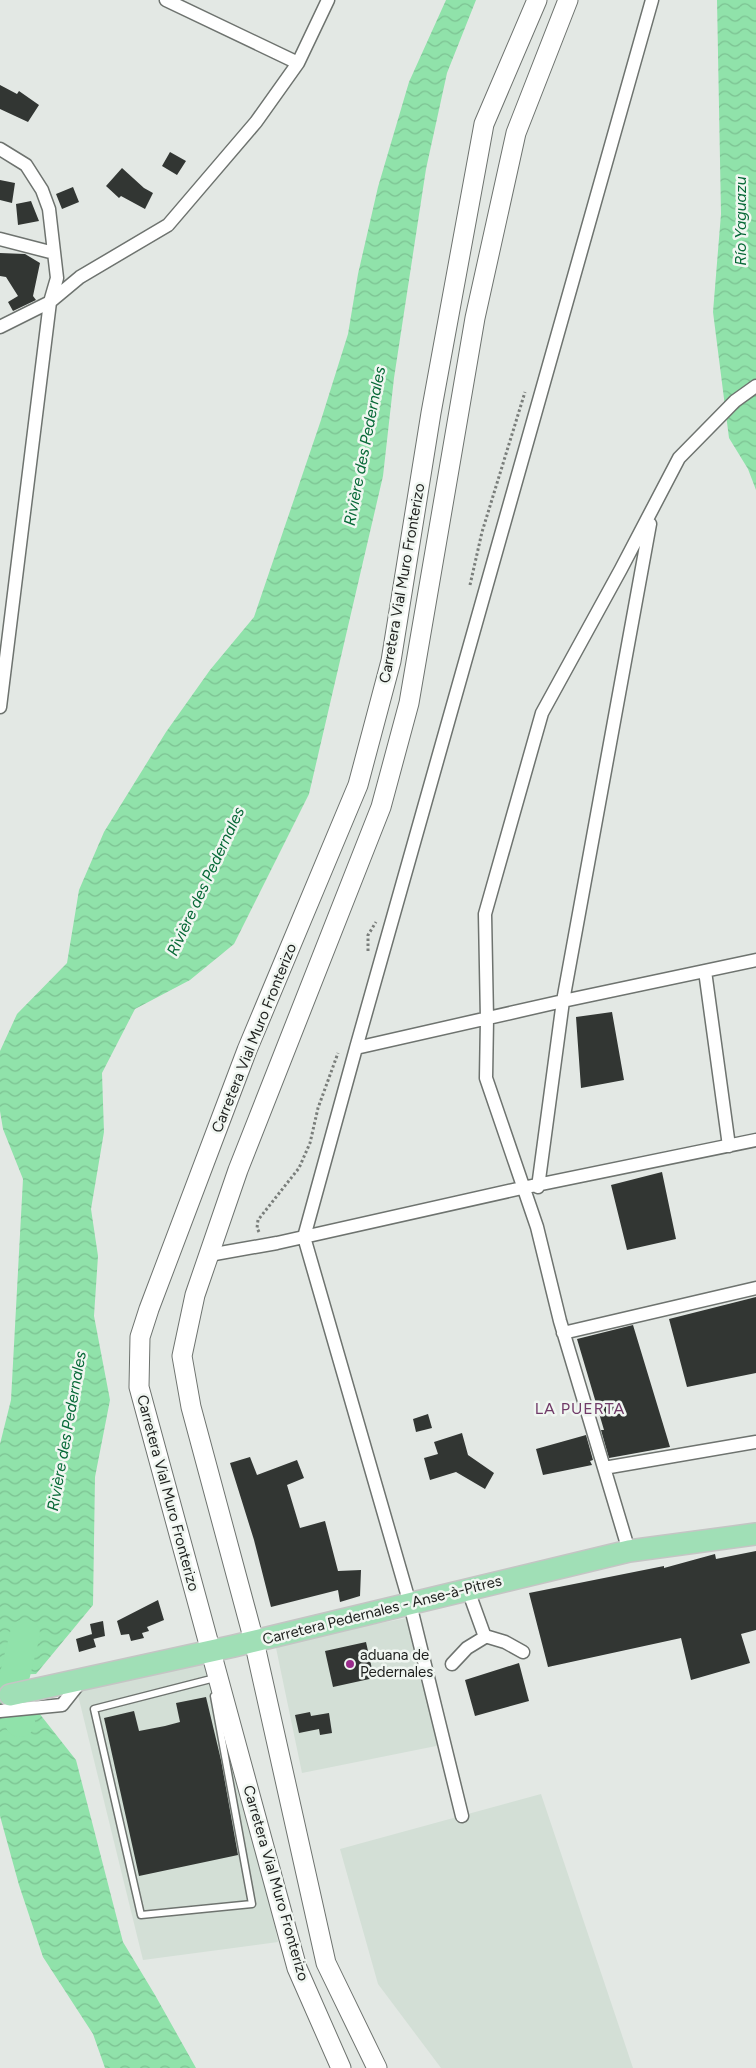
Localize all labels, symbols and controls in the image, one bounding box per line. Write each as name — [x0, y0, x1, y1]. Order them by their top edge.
water label: Río Yaguazu — [731, 176, 750, 266]
water label: Rivière des Pedernales — [340, 364, 389, 527]
street label: Carretera Vial Muro Fronterizo — [376, 481, 429, 684]
water label: Rivière des Pedernales — [163, 803, 248, 959]
street label: Carretera Vial Muro Fronterizo — [208, 940, 300, 1135]
water label: Rivière des Pedernales — [43, 1349, 90, 1512]
street label: Carretera Vial Muro Fronterizo — [133, 1393, 203, 1594]
district label: LA PUERTA — [535, 1399, 625, 1418]
street label: Carretera Pedernales - Anse-à-Pitres — [261, 1572, 503, 1648]
place label: aduana de Pedernales — [360, 1646, 433, 1681]
marker: aduana de Pedernales — [344, 1658, 356, 1670]
street label: Carretera Vial Muro Fronterizo — [239, 1783, 313, 1983]

